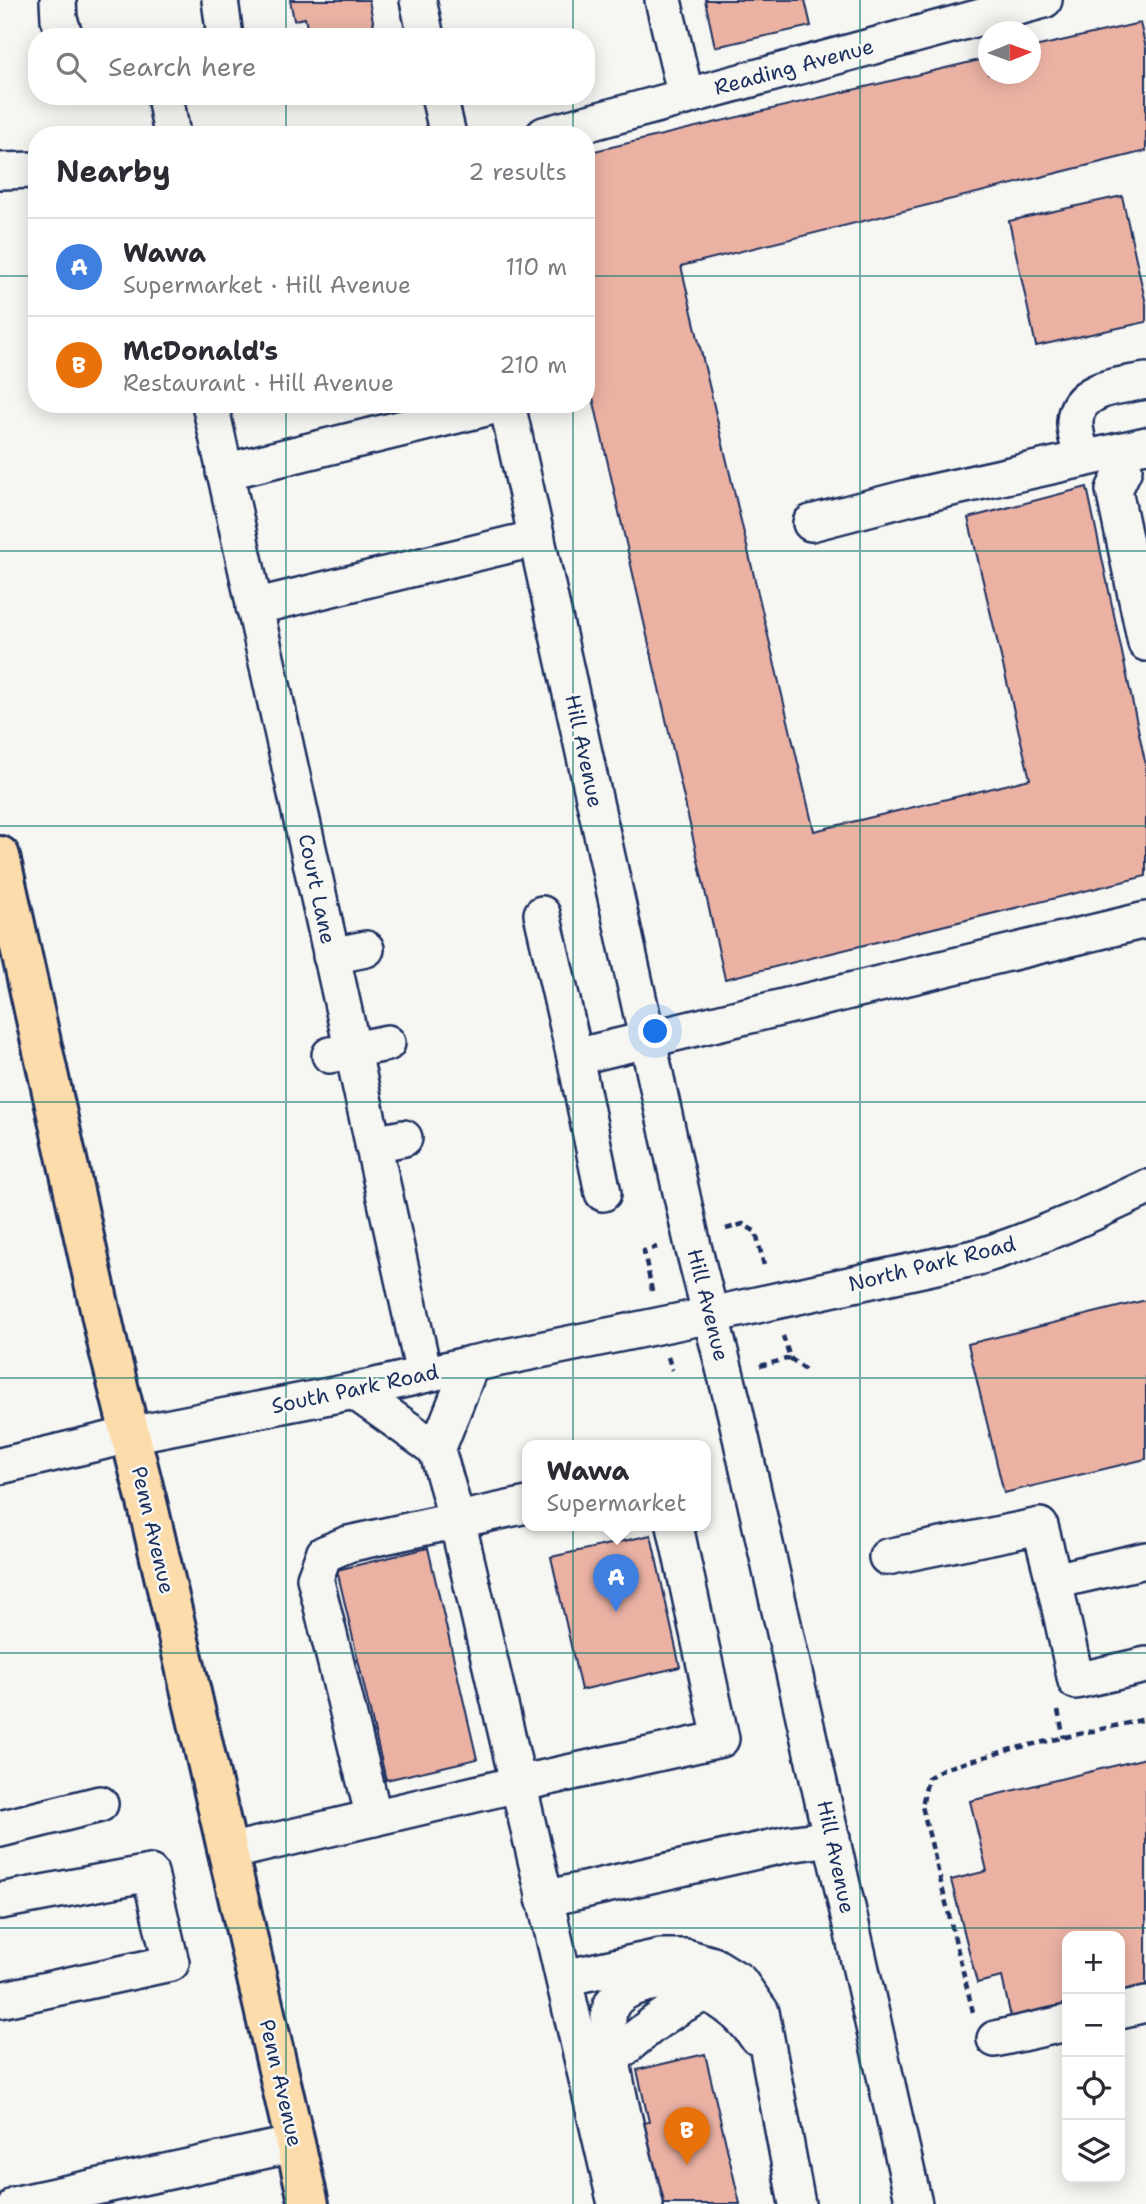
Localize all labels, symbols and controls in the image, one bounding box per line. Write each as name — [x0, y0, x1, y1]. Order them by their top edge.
north arrow — [978, 21, 1041, 84]
search box — [28, 28, 595, 105]
street label: Reading Avenue — [711, 32, 877, 102]
icon: search — [52, 48, 90, 86]
text: Search here — [108, 49, 257, 84]
text: Nearby — [56, 151, 171, 192]
text: 2 results — [468, 157, 567, 187]
text: Wawa — [123, 235, 206, 270]
text: A — [70, 252, 88, 282]
text: 110 m — [505, 252, 567, 282]
text: Supermarket · Hill Avenue — [123, 270, 411, 300]
text: McDonald's — [123, 333, 278, 368]
text: B — [72, 350, 86, 380]
text: 210 m — [499, 350, 567, 380]
text: Restaurant · Hill Avenue — [123, 368, 394, 398]
street label: Hill Avenue — [558, 692, 610, 810]
street label: Court Lane — [292, 831, 342, 947]
your location — [638, 1014, 672, 1048]
street label: North Park Road — [845, 1230, 1019, 1298]
street label: Hill Avenue — [681, 1246, 735, 1364]
street label: South Park Road — [269, 1358, 441, 1420]
popup — [522, 1440, 711, 1531]
text: Wawa — [546, 1453, 629, 1488]
street label: Penn Avenue — [125, 1464, 181, 1596]
text: Supermarket — [546, 1488, 687, 1518]
pin: A — [593, 1554, 639, 1612]
street label: Hill Avenue — [810, 1798, 862, 1916]
map controls — [1062, 1931, 1125, 2183]
button: + — [1062, 1931, 1125, 1994]
button: − — [1062, 1994, 1125, 2057]
street label: Penn Avenue — [253, 2017, 309, 2149]
button: locate — [1062, 2057, 1125, 2120]
pin: B — [664, 2107, 710, 2165]
button: layers — [1062, 2120, 1125, 2183]

